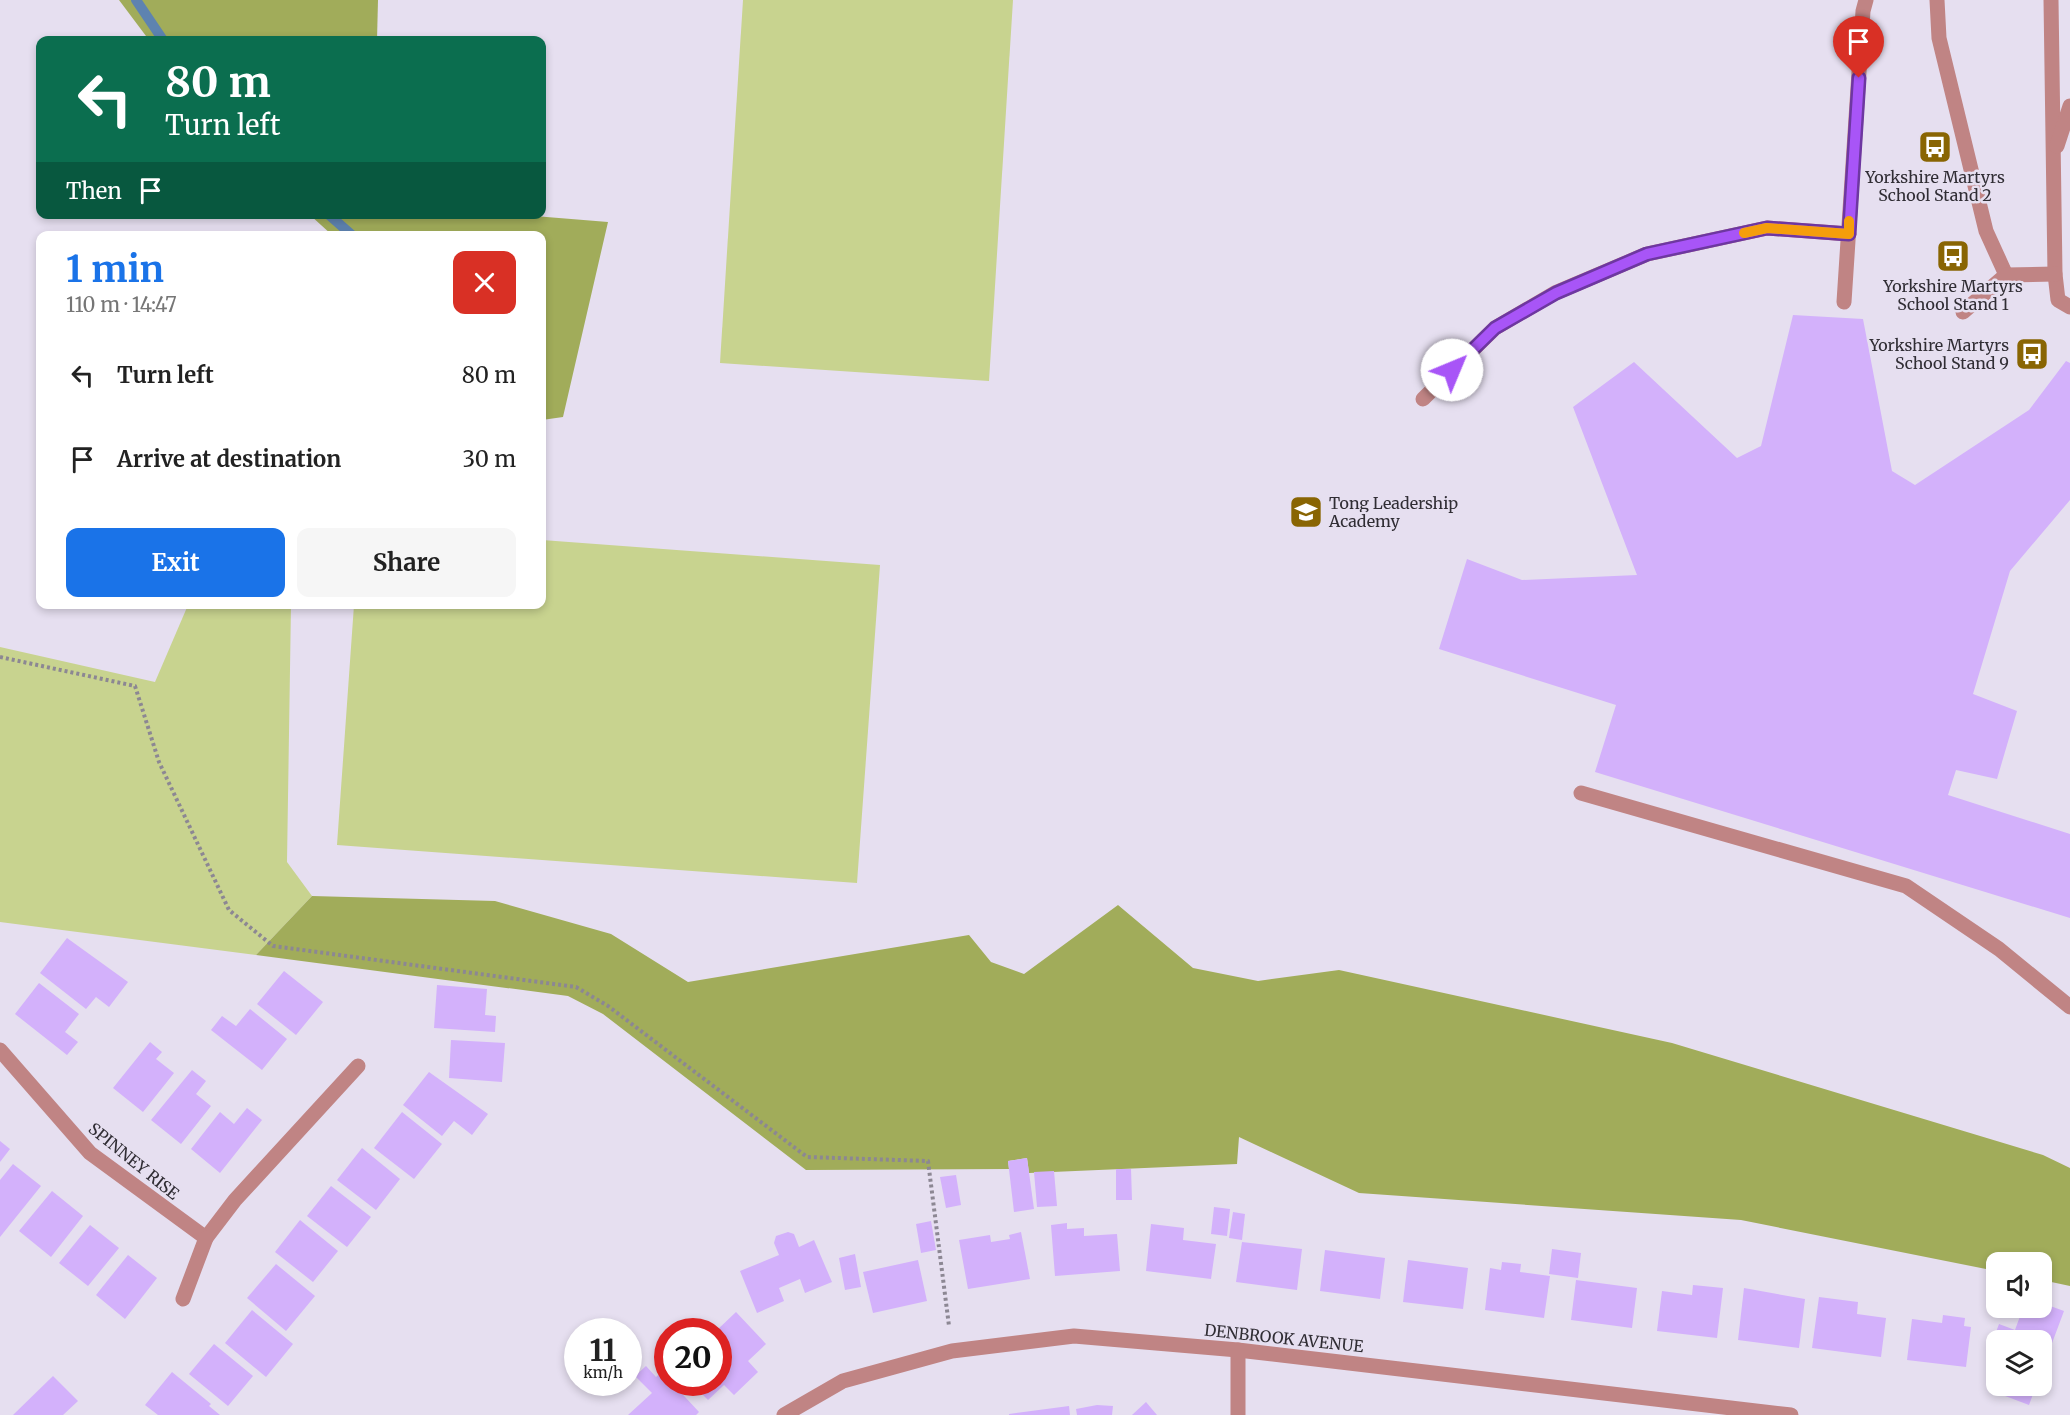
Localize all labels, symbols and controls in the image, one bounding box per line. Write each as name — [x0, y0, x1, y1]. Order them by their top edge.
pin — [1833, 16, 1884, 78]
icon: arrive — [1842, 25, 1875, 58]
text: 80 m — [165, 56, 271, 108]
icon: left — [66, 60, 144, 138]
text: Turn left — [165, 108, 280, 142]
bus stop icon: Yorkshire Martyrs School Stand 2 — [1917, 129, 1953, 165]
place label: Yorkshire Martyrs School Stand 2 — [1864, 167, 2005, 205]
icon: arrive — [134, 174, 167, 207]
text: Then — [66, 177, 122, 205]
bus stop icon: Yorkshire Martyrs School Stand 1 — [1935, 238, 1971, 274]
text: 1 min — [66, 247, 164, 292]
button: close — [453, 251, 516, 314]
place label: Yorkshire Martyrs School Stand 1 — [1882, 276, 2023, 314]
text: 110 m · 14:47 — [66, 292, 177, 317]
place label: Yorkshire Martyrs School Stand 9 — [1868, 335, 2009, 373]
bus stop icon: Yorkshire Martyrs School Stand 9 — [2014, 336, 2050, 372]
position arrow — [1420, 338, 1484, 402]
icon: left — [66, 359, 99, 392]
text: Turn left — [117, 361, 214, 389]
text: 80 m — [462, 361, 516, 389]
icon: arrive — [66, 443, 99, 476]
text: Arrive at destination — [117, 445, 341, 473]
text: 30 m — [462, 445, 516, 473]
place label: Tong Leadership Academy — [1328, 493, 1458, 531]
school or university icon: Tong Leadership Academy — [1288, 494, 1324, 530]
button: Exit — [66, 528, 285, 597]
button: Share — [297, 528, 516, 597]
street label: SPINNEY RISE — [85, 1118, 184, 1204]
map controls — [1986, 1252, 2052, 1396]
button: sound — [1986, 1252, 2052, 1318]
speed limit sign: 20 — [654, 1318, 732, 1396]
street label: DENBROOK AVENUE — [1203, 1320, 1365, 1356]
button: layers — [1986, 1330, 2052, 1396]
text: 11 — [589, 1331, 616, 1369]
text: km/h — [583, 1363, 623, 1382]

